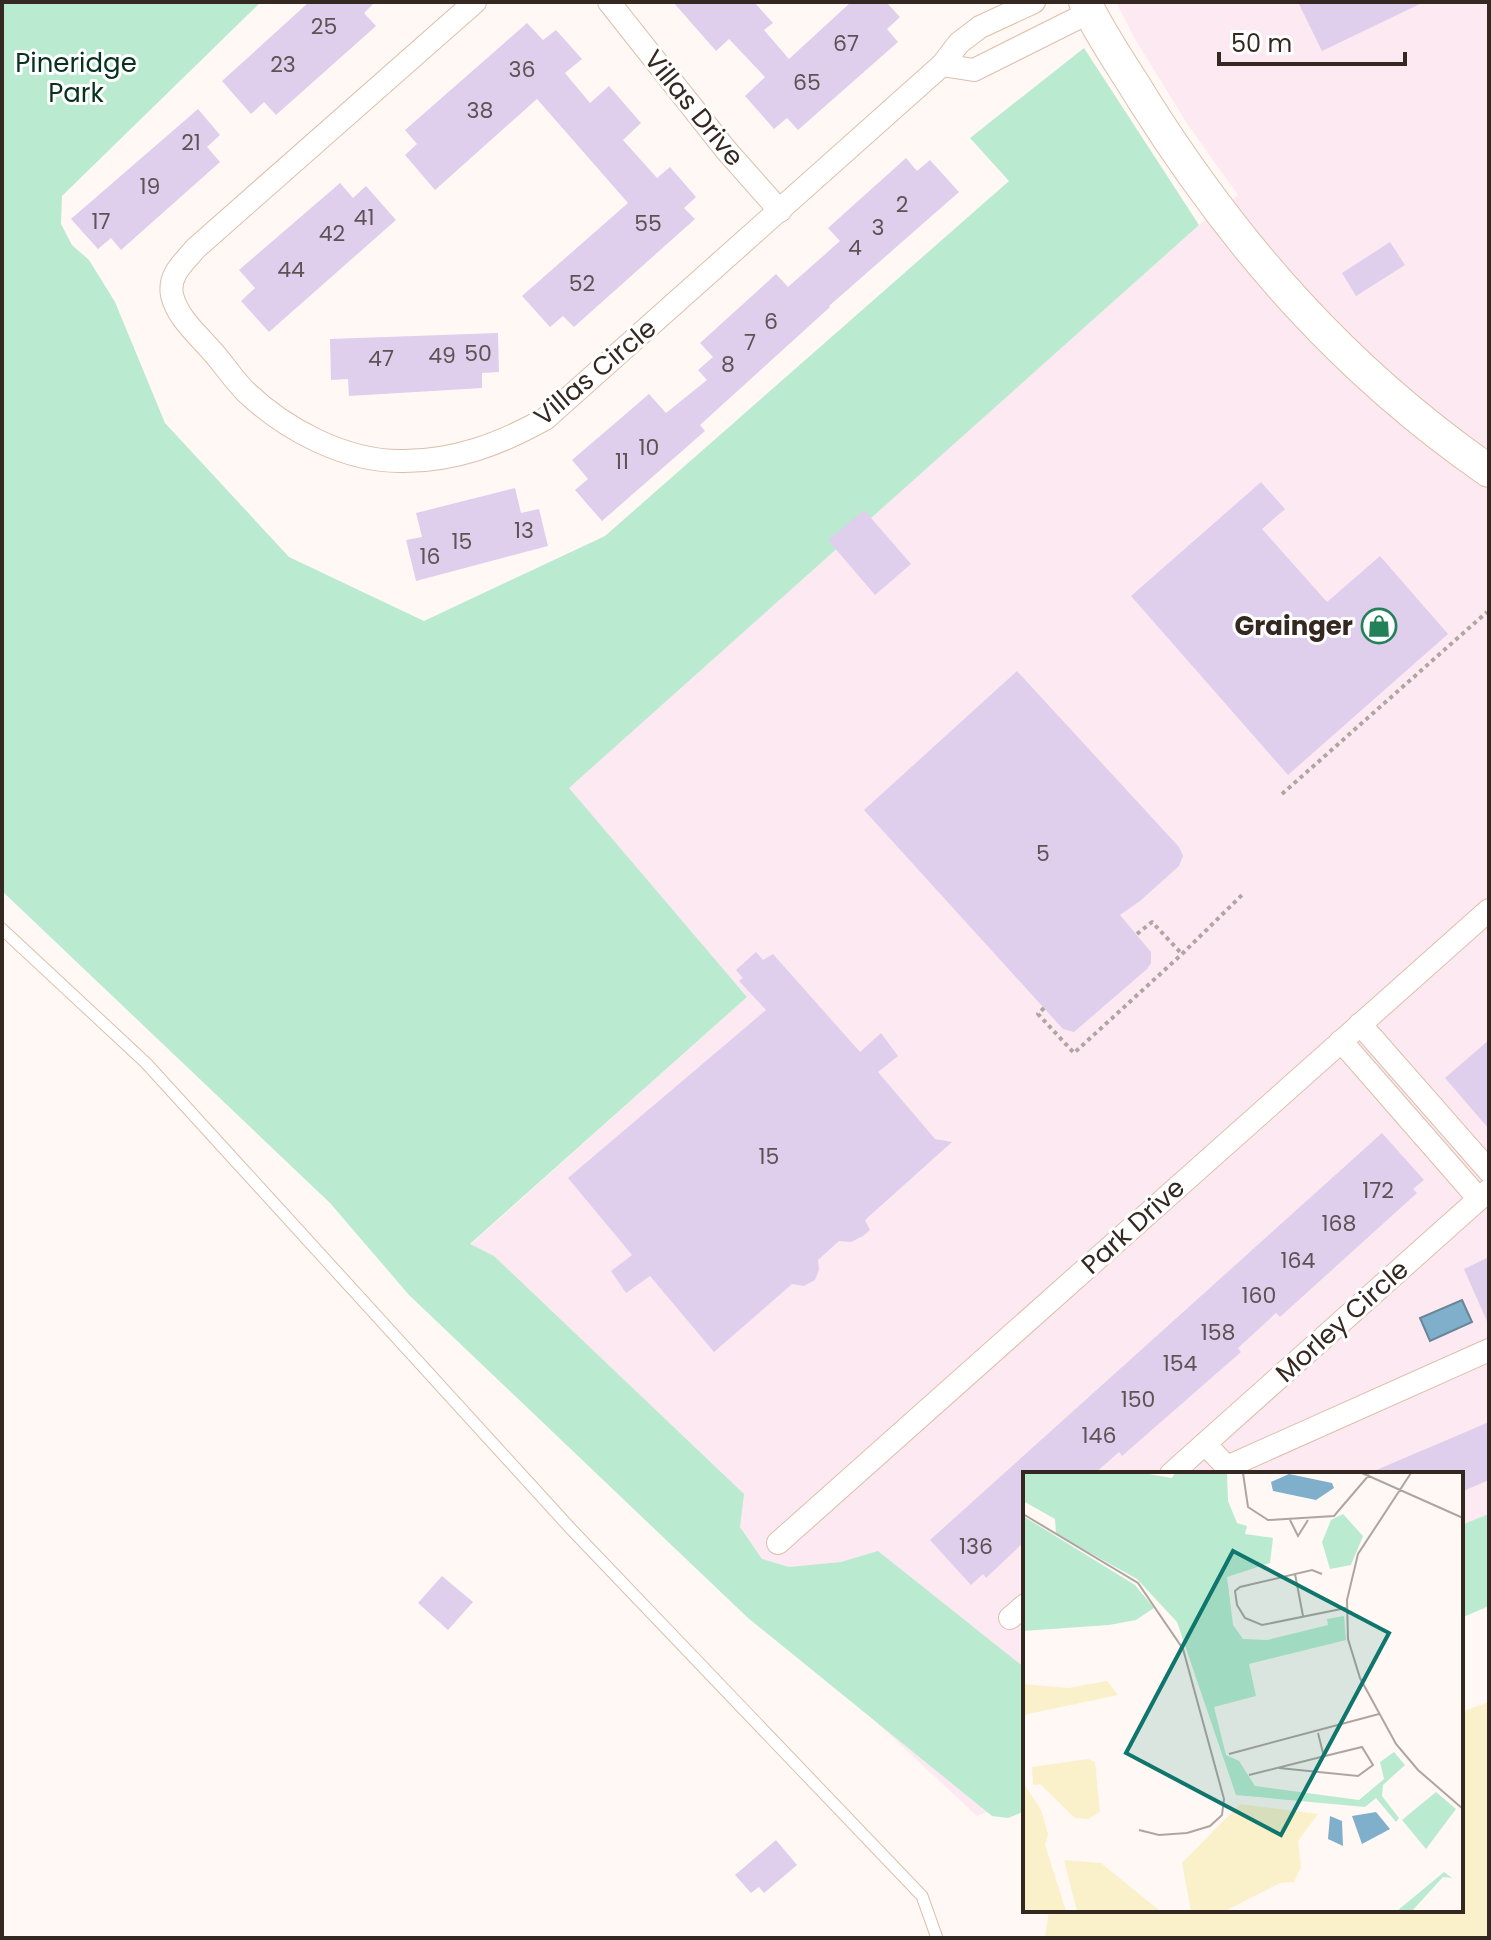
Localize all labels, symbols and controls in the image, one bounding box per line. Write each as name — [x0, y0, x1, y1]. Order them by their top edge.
house number: 25 — [311, 11, 337, 42]
scale bar — [1219, 16, 1405, 66]
text: 50 m — [1231, 27, 1292, 60]
house number: 67 — [833, 28, 859, 59]
street label: Villas Drive — [636, 42, 752, 174]
park label: Pineridge Park — [15, 45, 137, 111]
house number: 23 — [270, 49, 296, 80]
house number: 36 — [509, 54, 535, 85]
house number: 65 — [793, 67, 821, 98]
house number: 38 — [467, 95, 493, 126]
house number: 21 — [181, 127, 201, 158]
house number: 19 — [140, 171, 160, 202]
house number: 2 — [896, 189, 908, 220]
house number: 41 — [354, 202, 374, 233]
house number: 17 — [91, 206, 111, 237]
house number: 55 — [634, 208, 662, 239]
house number: 3 — [872, 212, 884, 243]
house number: 42 — [319, 218, 345, 249]
house number: 4 — [848, 232, 862, 263]
house number: 44 — [277, 254, 305, 285]
house number: 52 — [569, 268, 595, 299]
house number: 6 — [764, 306, 778, 337]
street label: Villas Circle — [526, 310, 664, 434]
house number: 7 — [744, 327, 756, 358]
house number: 50 — [464, 338, 492, 369]
house number: 49 — [428, 340, 456, 371]
house number: 47 — [368, 343, 394, 374]
house number: 8 — [721, 349, 735, 380]
house number: 10 — [639, 432, 659, 463]
house number: 11 — [615, 446, 629, 477]
house number: 13 — [514, 515, 534, 546]
house number: 15 — [452, 526, 472, 557]
house number: 16 — [419, 541, 441, 572]
shop icon: Grainger — [1360, 607, 1398, 645]
place label: Grainger — [1234, 608, 1353, 644]
house number: 5 — [1036, 838, 1050, 869]
house number: 15 — [759, 1141, 779, 1172]
street label: Park Drive — [1073, 1170, 1193, 1282]
house number: 172 — [1362, 1175, 1394, 1206]
house number: 168 — [1322, 1208, 1356, 1239]
house number: 164 — [1281, 1245, 1316, 1276]
street label: Morley Circle — [1268, 1252, 1416, 1390]
house number: 160 — [1242, 1280, 1276, 1311]
house number: 158 — [1201, 1317, 1235, 1348]
house number: 154 — [1163, 1348, 1198, 1379]
house number: 150 — [1121, 1384, 1155, 1415]
house number: 146 — [1082, 1420, 1116, 1451]
inset map — [1023, 1472, 1463, 1912]
house number: 136 — [959, 1531, 993, 1562]

